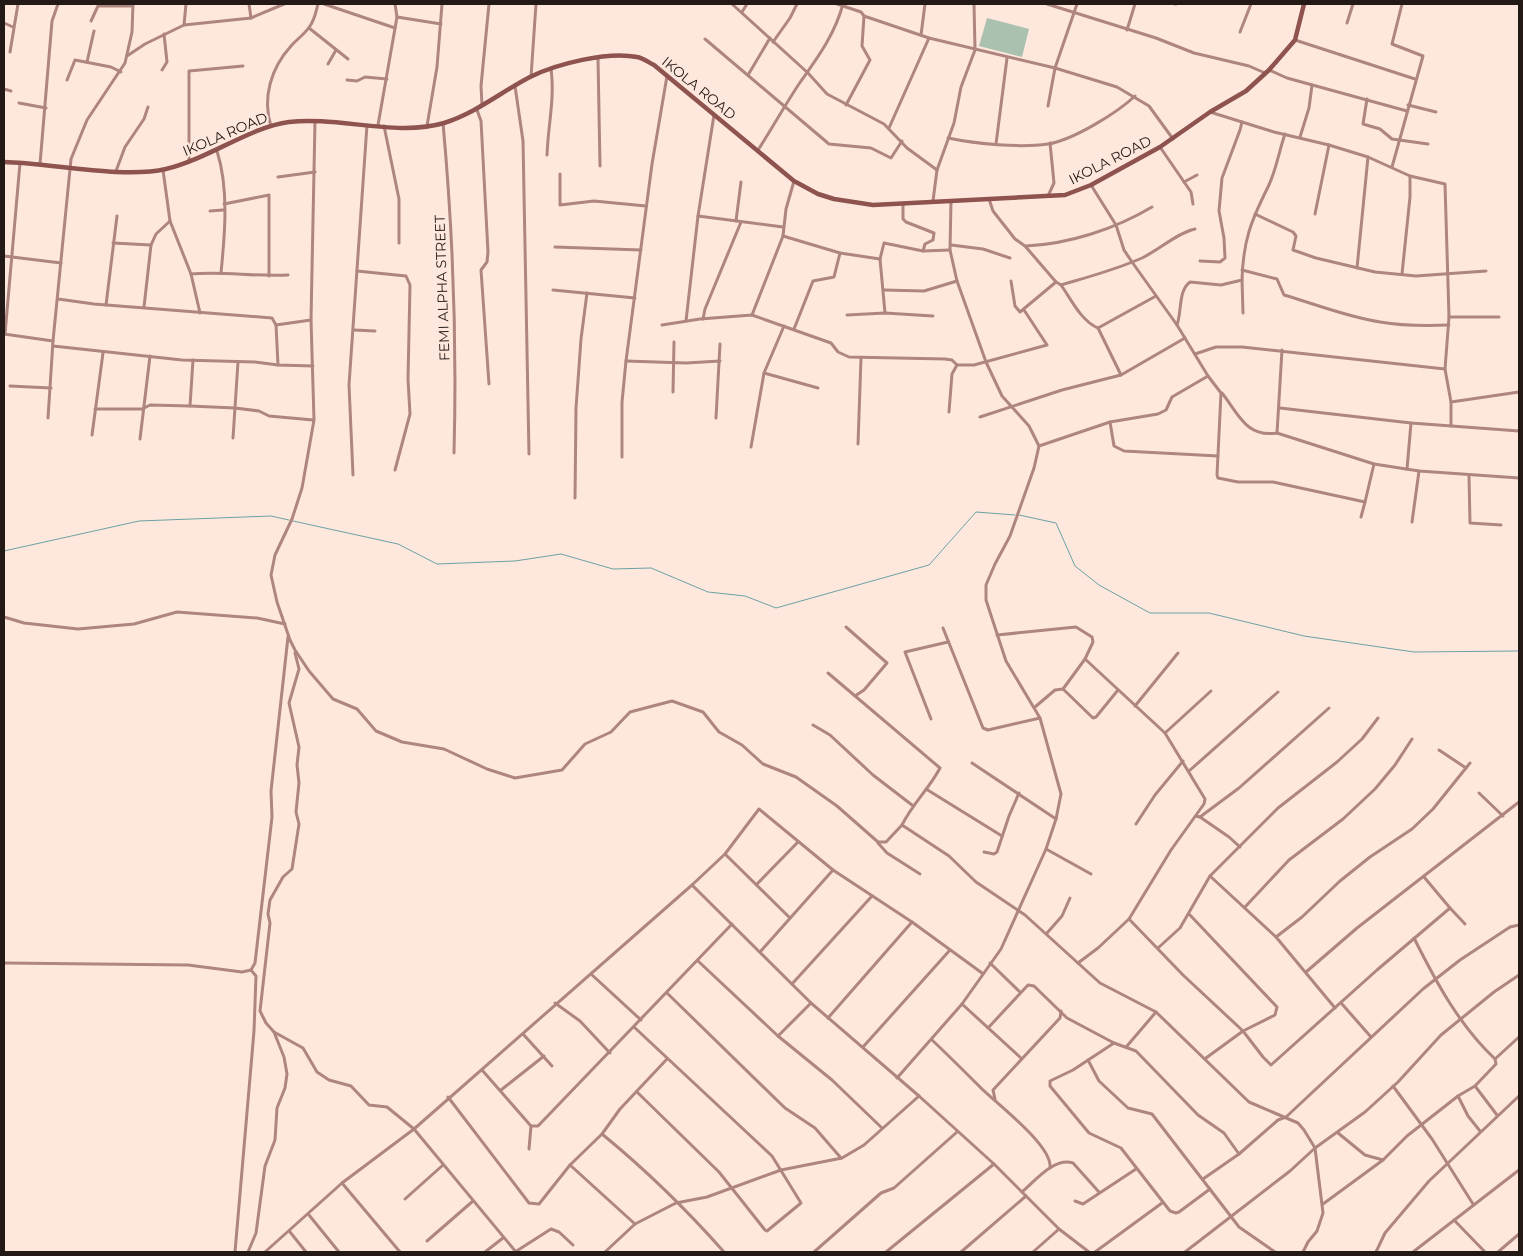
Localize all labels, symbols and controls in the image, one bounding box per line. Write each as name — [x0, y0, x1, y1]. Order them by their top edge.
street label: IKOLA ROAD — [658, 52, 740, 124]
street label: IKOLA ROAD — [180, 108, 270, 160]
street label: IKOLA ROAD — [1066, 131, 1154, 189]
street label: FEMI ALPHA STREET — [430, 215, 454, 361]

